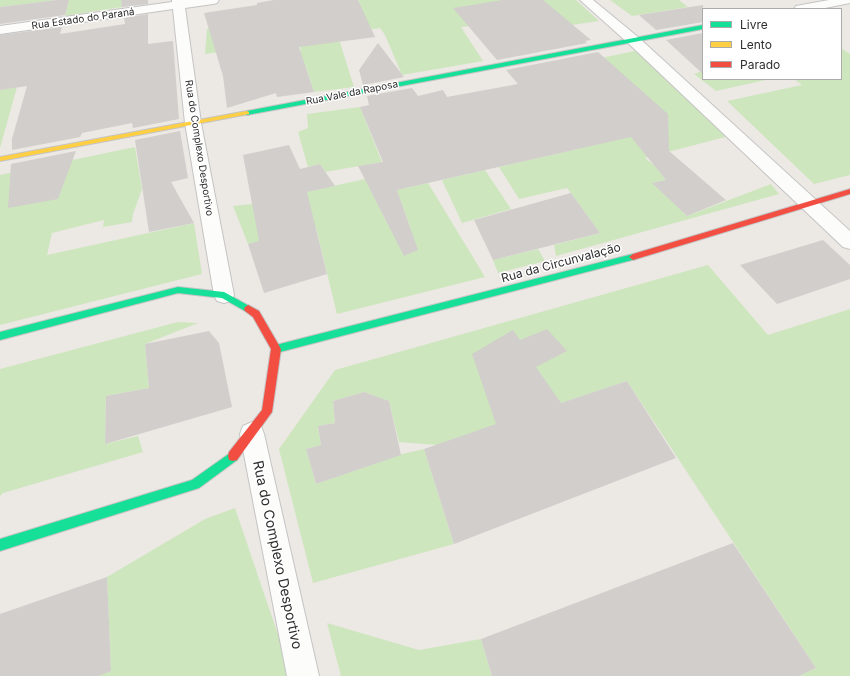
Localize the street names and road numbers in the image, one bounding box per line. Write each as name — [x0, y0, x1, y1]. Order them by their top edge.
street label: Rua Estado do Paraná — [31, 6, 135, 32]
street label: Rua Vale da Raposa — [305, 78, 399, 108]
street label: Rua do Complexo Desportivo — [182, 79, 216, 217]
street label: Rua da Circunvalação — [500, 240, 622, 286]
street label: Rua do Complexo Desportivo — [249, 459, 305, 651]

